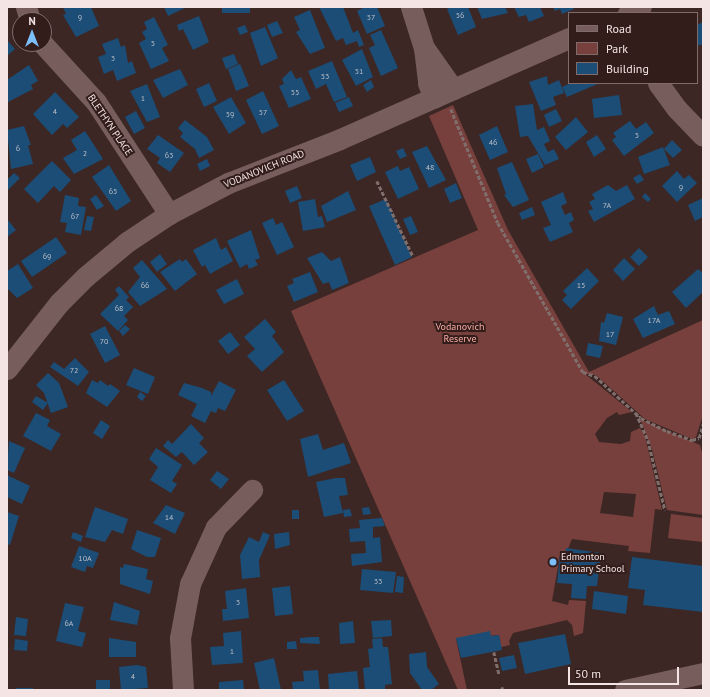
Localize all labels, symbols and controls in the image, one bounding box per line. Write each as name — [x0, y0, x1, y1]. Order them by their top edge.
house number: 56 — [456, 11, 464, 21]
north arrow — [12, 12, 52, 52]
legend — [568, 12, 698, 84]
house number: 9 — [78, 13, 82, 23]
house number: 57 — [367, 13, 375, 23]
text: N — [28, 14, 36, 28]
text: Road — [606, 21, 631, 36]
house number: 5 — [151, 39, 155, 49]
text: Park — [606, 41, 628, 56]
house number: 3 — [111, 54, 115, 64]
text: Building — [606, 61, 649, 76]
house number: 51 — [355, 67, 363, 77]
house number: 53 — [321, 72, 329, 82]
house number: 55 — [291, 88, 299, 98]
street label: BLETHYN PLACE — [85, 92, 135, 158]
house number: 1 — [141, 94, 145, 104]
house number: 4 — [53, 107, 57, 117]
house number: 57 — [259, 108, 267, 118]
house number: 59 — [226, 110, 234, 120]
house number: 5 — [635, 131, 639, 141]
house number: 46 — [489, 138, 497, 148]
house number: 6 — [16, 144, 20, 154]
street label: VODANOVICH ROAD — [222, 147, 306, 191]
house number: 2 — [83, 149, 87, 159]
house number: 63 — [165, 151, 173, 161]
house number: 48 — [426, 163, 434, 173]
house number: 9 — [679, 183, 683, 193]
house number: 65 — [109, 187, 117, 197]
house number: 7A — [603, 201, 611, 211]
house number: 67 — [71, 212, 79, 222]
house number: 69 — [43, 252, 51, 262]
house number: 66 — [141, 281, 149, 291]
house number: 15 — [577, 281, 585, 291]
house number: 68 — [115, 304, 123, 314]
house number: 17A — [648, 316, 660, 326]
park label: Vodanovich Reserve — [436, 320, 484, 344]
house number: 17 — [606, 330, 614, 340]
house number: 70 — [100, 337, 108, 347]
house number: 72 — [70, 366, 78, 376]
house number: 14 — [165, 513, 173, 523]
place label: Edmonton Primary School — [561, 550, 625, 574]
house number: 10A — [78, 554, 92, 564]
marker: Edmonton Primary School — [548, 557, 558, 567]
house number: 33 — [374, 577, 382, 587]
house number: 3 — [236, 598, 240, 608]
house number: 6A — [64, 619, 74, 629]
house number: 1 — [230, 647, 234, 657]
scale bar — [570, 659, 681, 685]
text: 50 m — [575, 666, 601, 681]
house number: 4 — [131, 672, 135, 682]

